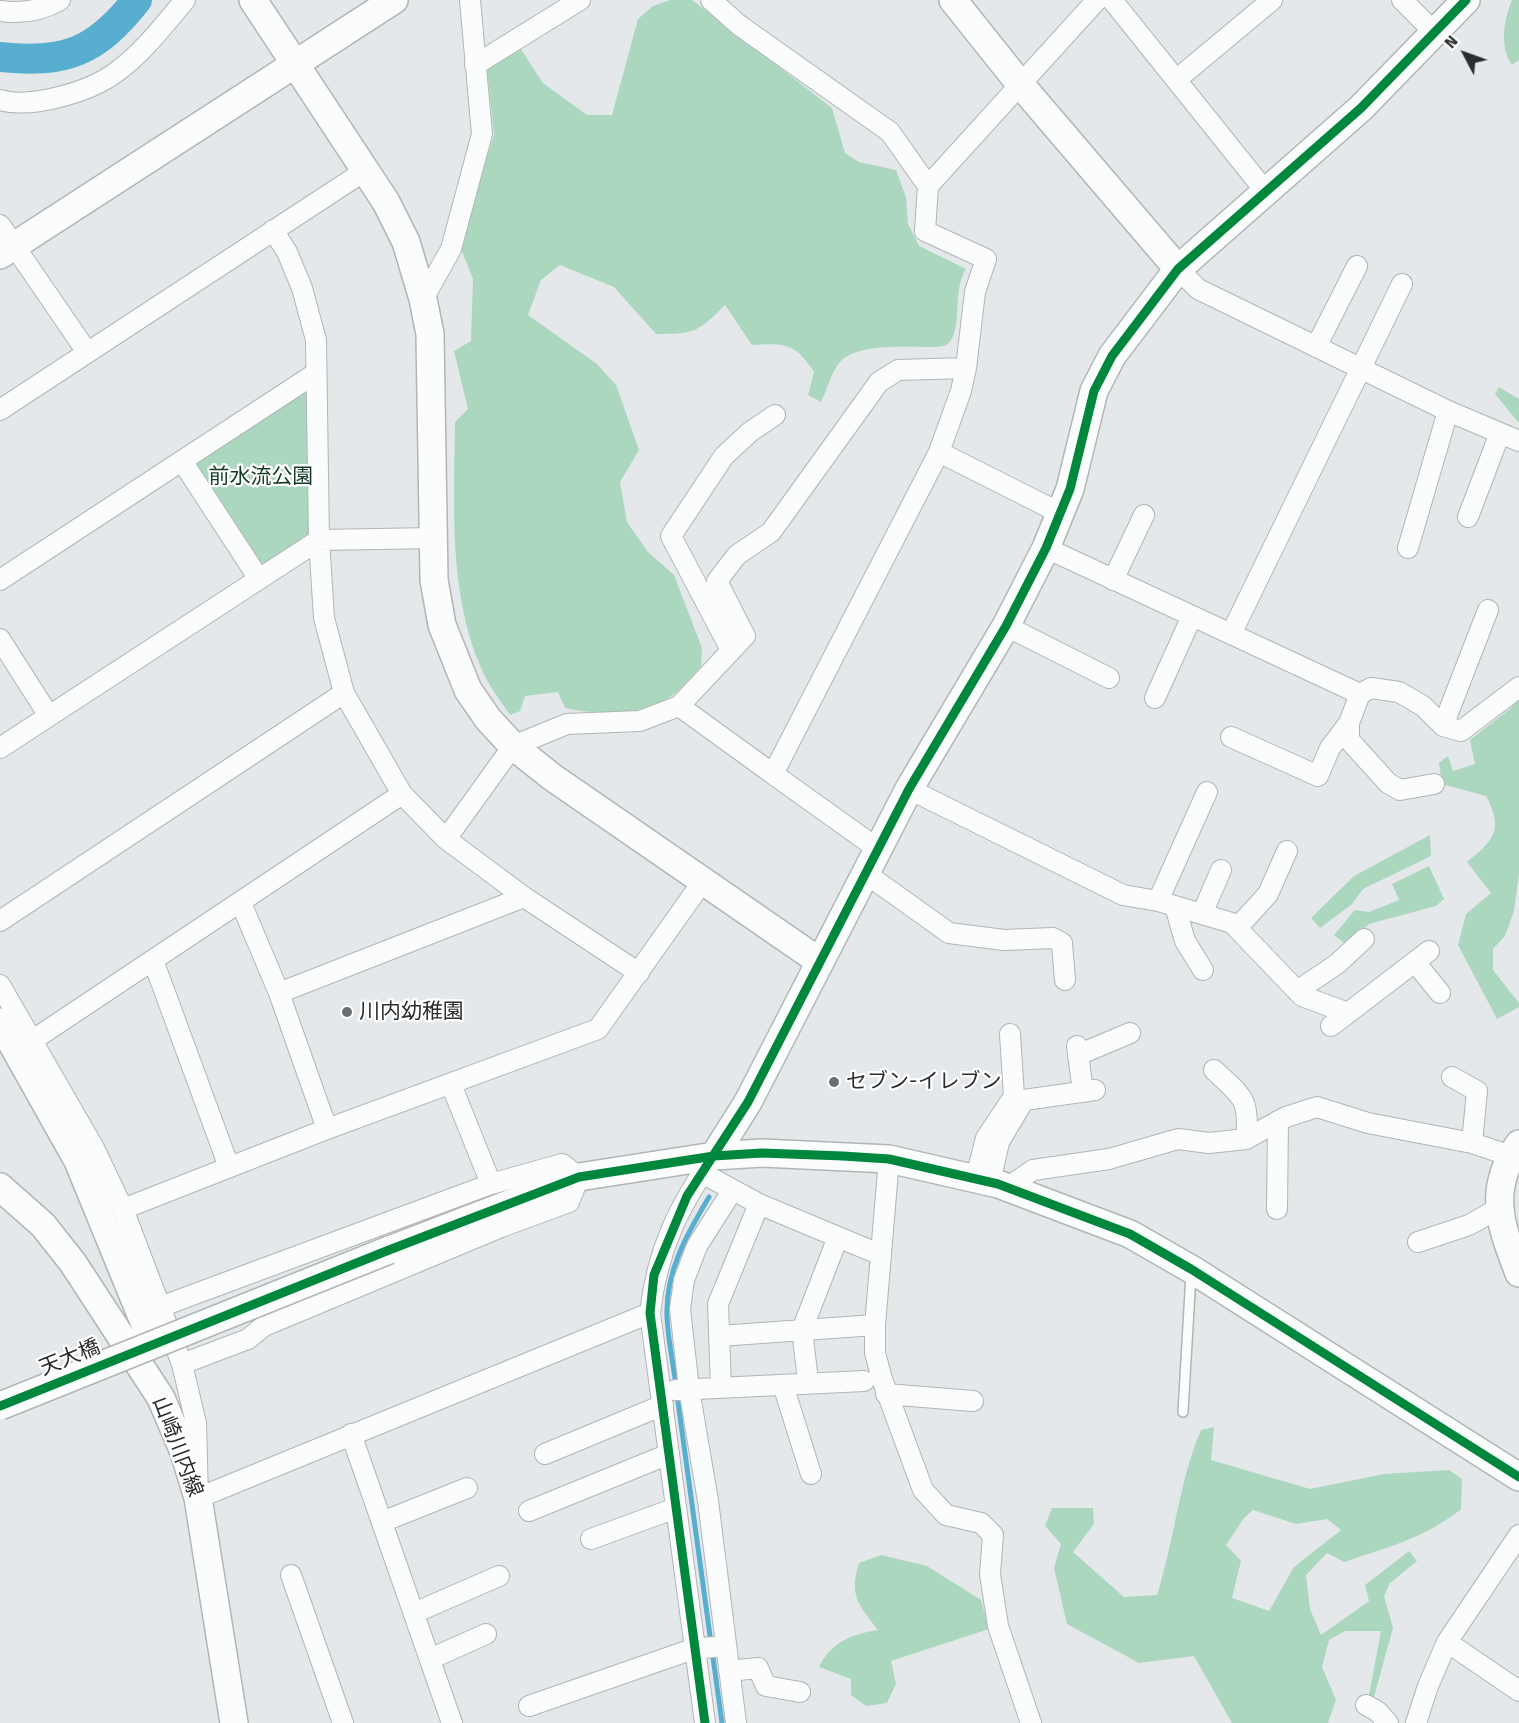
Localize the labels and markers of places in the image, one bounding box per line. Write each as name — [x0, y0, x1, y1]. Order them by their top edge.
place label: 川内幼稚園 — [359, 999, 464, 1025]
marker: 川内幼稚園 — [340, 1005, 354, 1019]
place label: セブン-イレブン — [846, 1069, 1001, 1095]
marker: セブン-イレブン — [827, 1075, 841, 1089]

